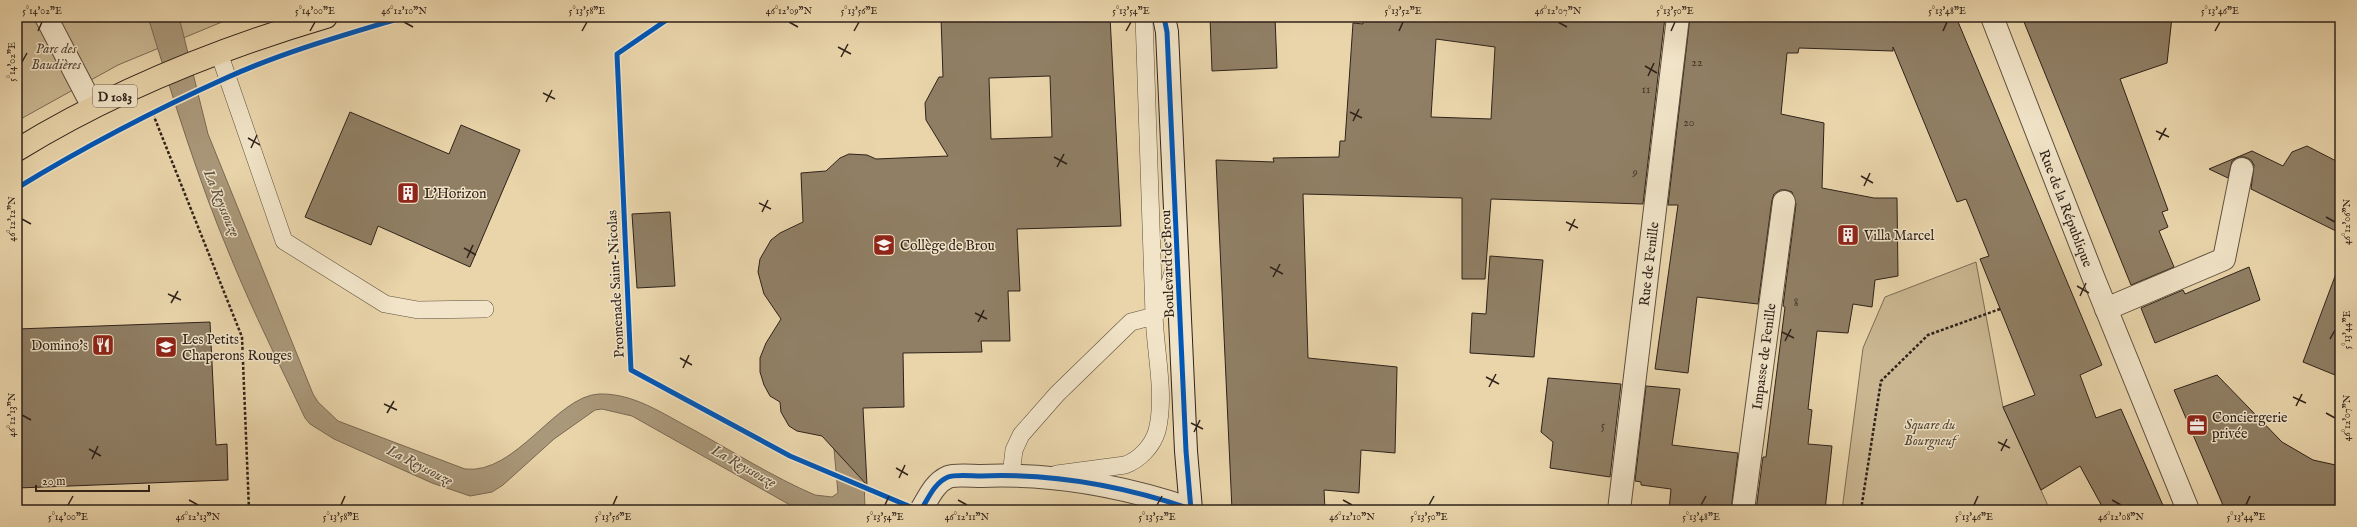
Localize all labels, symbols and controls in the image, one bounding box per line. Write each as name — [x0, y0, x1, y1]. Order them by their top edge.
text: 5°14'02"E — [22, 5, 62, 18]
text: 5°14'00"E — [295, 5, 335, 18]
text: 46°12'10"N — [381, 5, 427, 18]
text: 5°13'58"E — [569, 5, 605, 18]
text: 46°12'09"N — [766, 5, 813, 18]
text: 5°13'56"E — [841, 5, 877, 18]
text: 5°13'54"E — [1112, 5, 1150, 18]
text: 5°13'52"E — [1384, 5, 1422, 18]
text: 46°12'07"N — [1535, 5, 1582, 18]
text: 5°13'50"E — [1656, 5, 1694, 18]
text: 5°13'48"E — [1928, 5, 1966, 18]
text: 5°13'46"E — [2201, 5, 2239, 18]
park label: Parc des Baudières — [31, 40, 82, 74]
text: 5°14'02"E — [6, 42, 19, 82]
house number: 22 — [1691, 55, 1703, 70]
house number: 11 — [1642, 82, 1650, 97]
road number: D 1083 — [93, 85, 137, 107]
house number: 20 — [1683, 115, 1695, 130]
street label: Rue de la République — [2034, 147, 2097, 270]
house number: 9 — [1631, 165, 1638, 180]
water label: La Reyssouze — [198, 166, 244, 240]
building icon: L'Horizon — [395, 180, 421, 206]
place label: L'Horizon — [424, 185, 487, 203]
text: 46°12'12"N — [6, 196, 19, 242]
text: 46°12'06"N — [2341, 199, 2354, 245]
street label: Promenade Saint-Nicolas — [603, 209, 629, 358]
street label: Boulevard de Brou — [1157, 210, 1179, 318]
street label: Rue de Fenille — [1635, 220, 1664, 307]
building icon: Villa Marcel — [1835, 222, 1861, 248]
place label: Villa Marcel — [1863, 227, 1934, 245]
school or university icon: Collège de Brou — [871, 232, 897, 258]
place label: Collège de Brou — [900, 237, 995, 255]
house number: 8 — [1794, 295, 1799, 310]
street label: Impasse de Fenille — [1748, 302, 1781, 411]
text: 5°13'44"E — [2341, 311, 2354, 349]
place label: Les Petits Chaperons Rouges — [182, 331, 292, 365]
restaurant icon: Domino's — [90, 332, 116, 358]
school or university icon: Les Petits Chaperons Rouges — [153, 334, 179, 360]
place label: Domino's — [31, 337, 88, 355]
text: 46°12'13"N — [6, 392, 19, 437]
text: 46°12'07"N — [2341, 394, 2354, 441]
place label: Conciergerie privée — [2212, 409, 2288, 443]
office icon: Conciergerie privée — [2184, 412, 2210, 438]
park label: Square du Bourgneuf — [1904, 416, 1960, 451]
house number: 5 — [1601, 418, 1606, 433]
water label: La Reyssouze — [383, 440, 456, 490]
water label: La Reyssouze — [707, 440, 780, 492]
scale bar — [36, 467, 149, 493]
text: 20 m — [42, 474, 65, 489]
text: 5°14'00"E — [48, 511, 88, 524]
text: 46°12'13"N — [176, 511, 221, 524]
text: 5°13'58"E — [323, 511, 359, 524]
text: 5°13'56"E — [595, 511, 631, 524]
text: 5°13'54"E — [866, 511, 904, 524]
text: 46°12'11"N — [945, 511, 990, 524]
text: 5°13'52"E — [1138, 511, 1176, 524]
text: 46°12'10"N — [1329, 511, 1375, 524]
text: 5°13'50"E — [1410, 511, 1448, 524]
text: 5°13'48"E — [1682, 511, 1720, 524]
text: 5°13'46"E — [1955, 511, 1993, 524]
text: 46°12'08"N — [2098, 511, 2144, 524]
text: 5°13'44"E — [2227, 511, 2265, 524]

